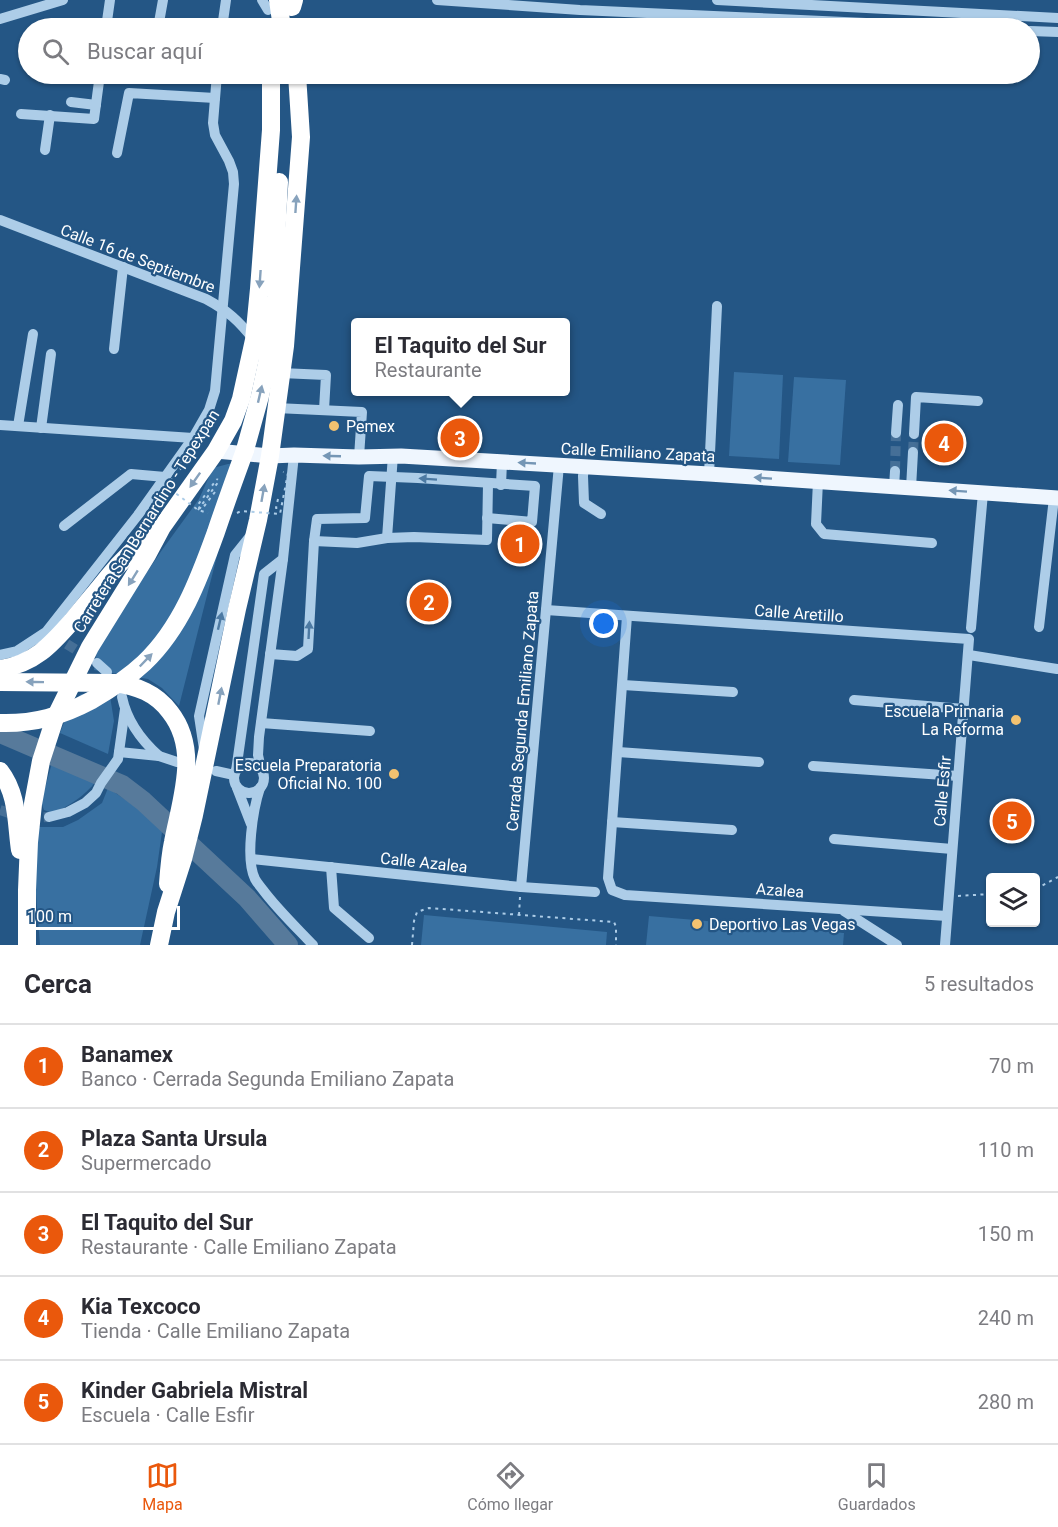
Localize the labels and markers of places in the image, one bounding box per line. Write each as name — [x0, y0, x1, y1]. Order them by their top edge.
pin: 3 — [440, 416, 480, 460]
place label: Pemex — [346, 417, 395, 436]
marker: Pemex — [327, 419, 341, 433]
pin: 4 — [924, 420, 964, 466]
pin: 1 — [500, 522, 540, 566]
pin: 2 — [410, 580, 448, 624]
place label: Escuela Primaria La Reforma — [884, 702, 1004, 739]
marker: Escuela Primaria La Reforma — [1009, 713, 1023, 727]
place label: Escuela Preparatoria Oficial No. 100 — [235, 756, 382, 793]
marker: Escuela Preparatoria Oficial No. 100 — [387, 767, 401, 781]
pin: 5 — [992, 798, 1032, 844]
place label: Deportivo Las Vegas — [709, 915, 856, 934]
marker: Deportivo Las Vegas — [690, 917, 704, 931]

